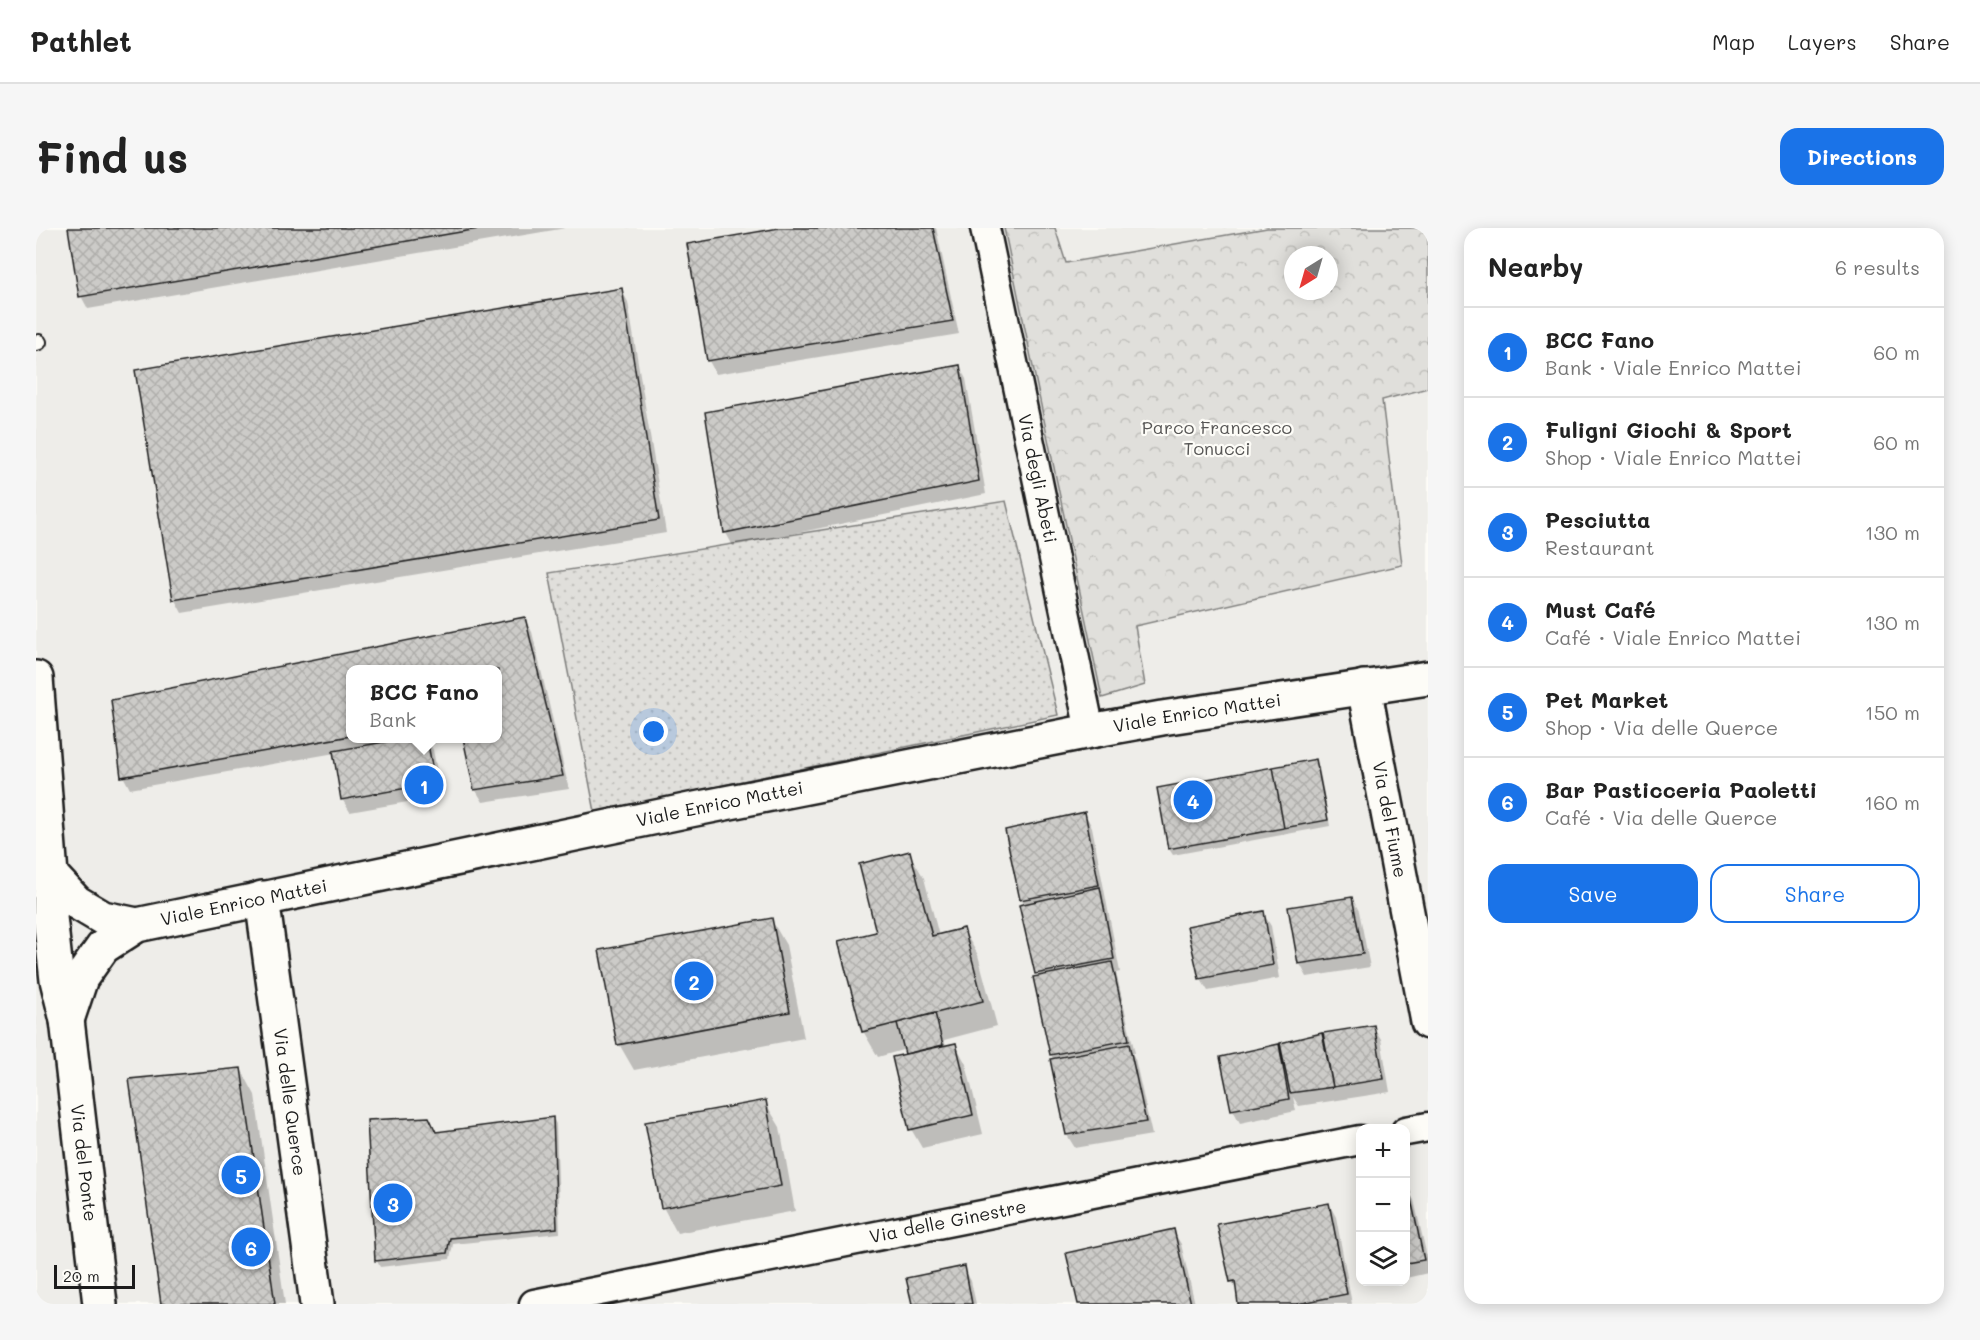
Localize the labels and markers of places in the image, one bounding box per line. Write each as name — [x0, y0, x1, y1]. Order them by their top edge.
pin: 1 — [404, 762, 444, 808]
pin: 4 — [1174, 778, 1212, 822]
pin: 2 — [674, 958, 714, 1004]
pin: 5 — [222, 1152, 260, 1198]
pin: 3 — [374, 1180, 412, 1226]
pin: 6 — [232, 1224, 270, 1270]

